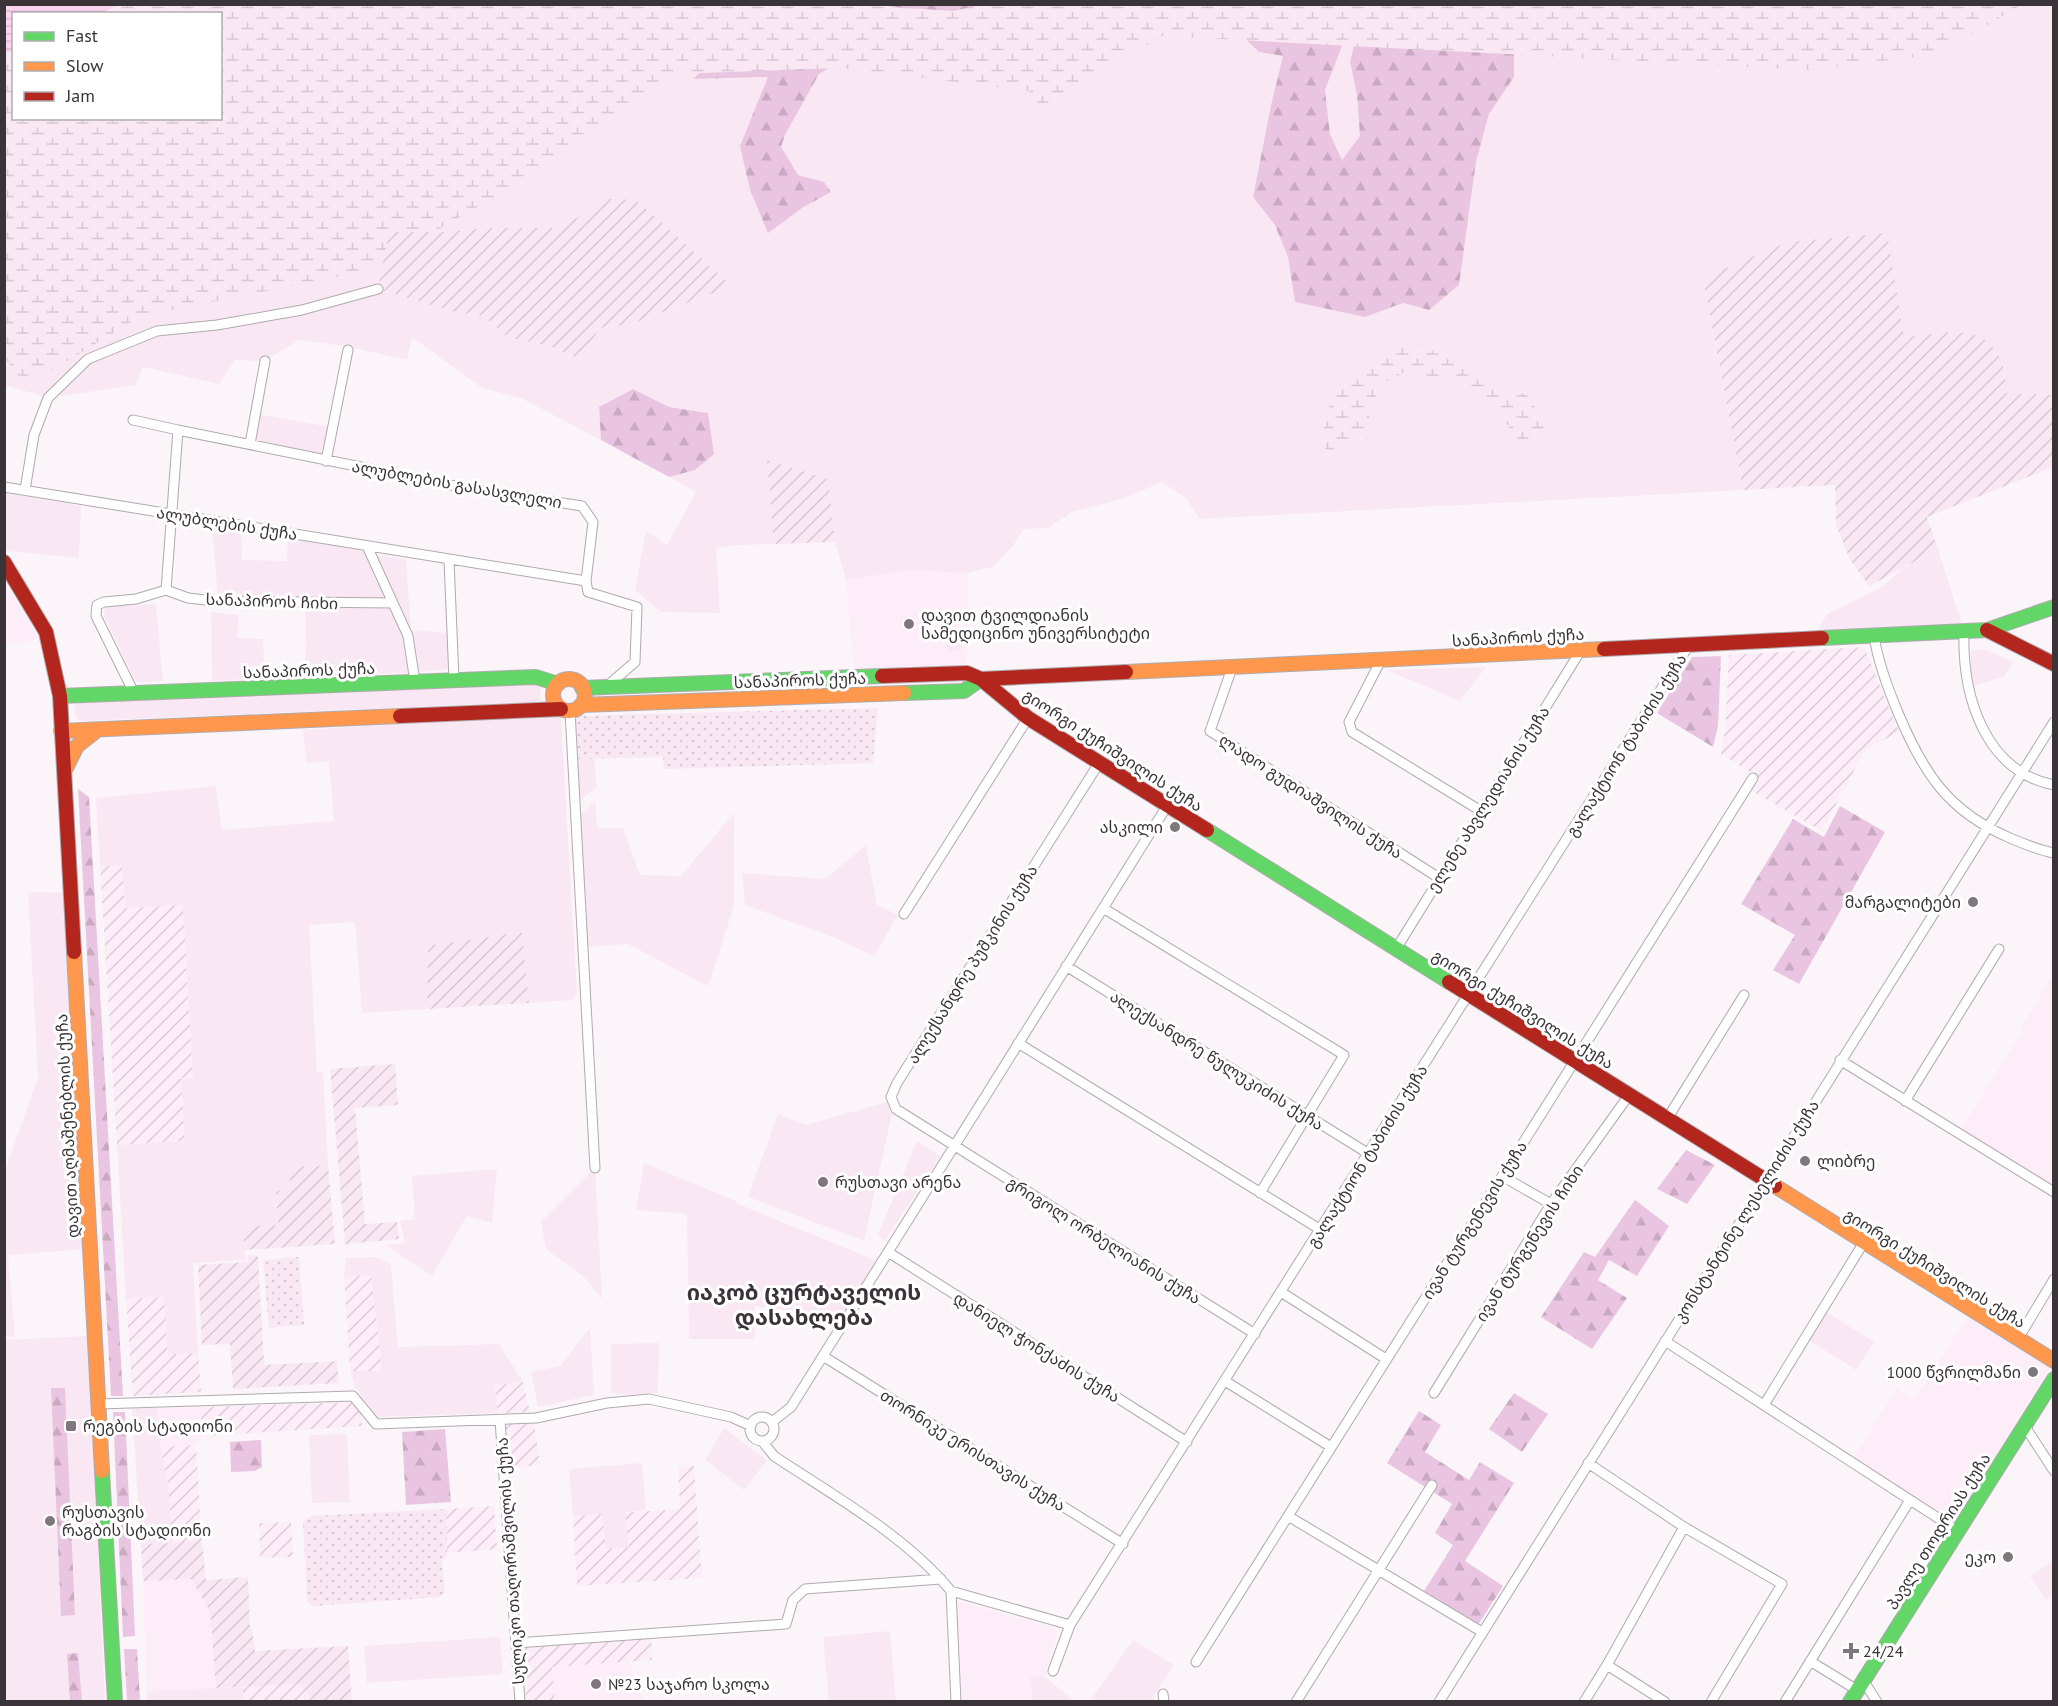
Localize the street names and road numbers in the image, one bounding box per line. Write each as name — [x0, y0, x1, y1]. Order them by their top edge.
street label: ალუბლების გასასვლელი — [350, 456, 564, 513]
street label: ალუბლების ქუჩა — [155, 502, 299, 545]
street label: სანაპიროს ჩიხი — [205, 589, 339, 613]
street label: სანაპიროს ქუჩა — [1451, 624, 1585, 650]
street label: გალაქტიონ ტაბიძის ქუჩა — [1561, 650, 1691, 841]
street label: სანაპიროს ქუჩა — [243, 658, 375, 682]
street label: სანაპიროს ქუჩა — [734, 668, 866, 692]
street label: გიორგი ქუჩიშვილის ქუჩა — [1019, 684, 1207, 816]
street label: ელენე ახვლედიანის ქუჩა — [1422, 702, 1554, 896]
street label: ლადო გუდიაშვილის ქუჩა — [1215, 729, 1406, 864]
street label: ალექსანდრე პუშკინის ქუჩა — [902, 861, 1042, 1068]
street label: გიორგი ქუჩიშვილის ქუჩა — [1428, 945, 1617, 1074]
street label: ალექსანდრე წულუკიძის ქუჩა — [1106, 986, 1327, 1135]
street label: დავით აღმაშენებლის ქუჩა — [51, 1013, 84, 1239]
street label: გალაქტიონ ტაბიძის ქუჩა — [1302, 1061, 1432, 1252]
street label: კონსტანტინე ლესელიძის ქუჩა — [1669, 1096, 1824, 1327]
street label: ივან ტურგენევის ქუჩა — [1417, 1137, 1531, 1303]
street label: ივან ტურგენევის ჩიხი — [1471, 1161, 1587, 1325]
street label: გრიგოლ ორბელიანის ქუჩა — [1003, 1172, 1205, 1309]
street label: გიორგი ქუჩიშვილის ქუჩა — [1840, 1204, 2029, 1333]
street label: დანიელ ჭონქაძის ქუჩა — [950, 1288, 1124, 1407]
street label: თორნიკე ერისთავის ქუჩა — [877, 1385, 1069, 1515]
street label: სულიკო თაღორაშვილის ქუჩა — [491, 1437, 530, 1685]
street label: პავლე თოდრიას ქუჩა — [1882, 1449, 1995, 1614]

